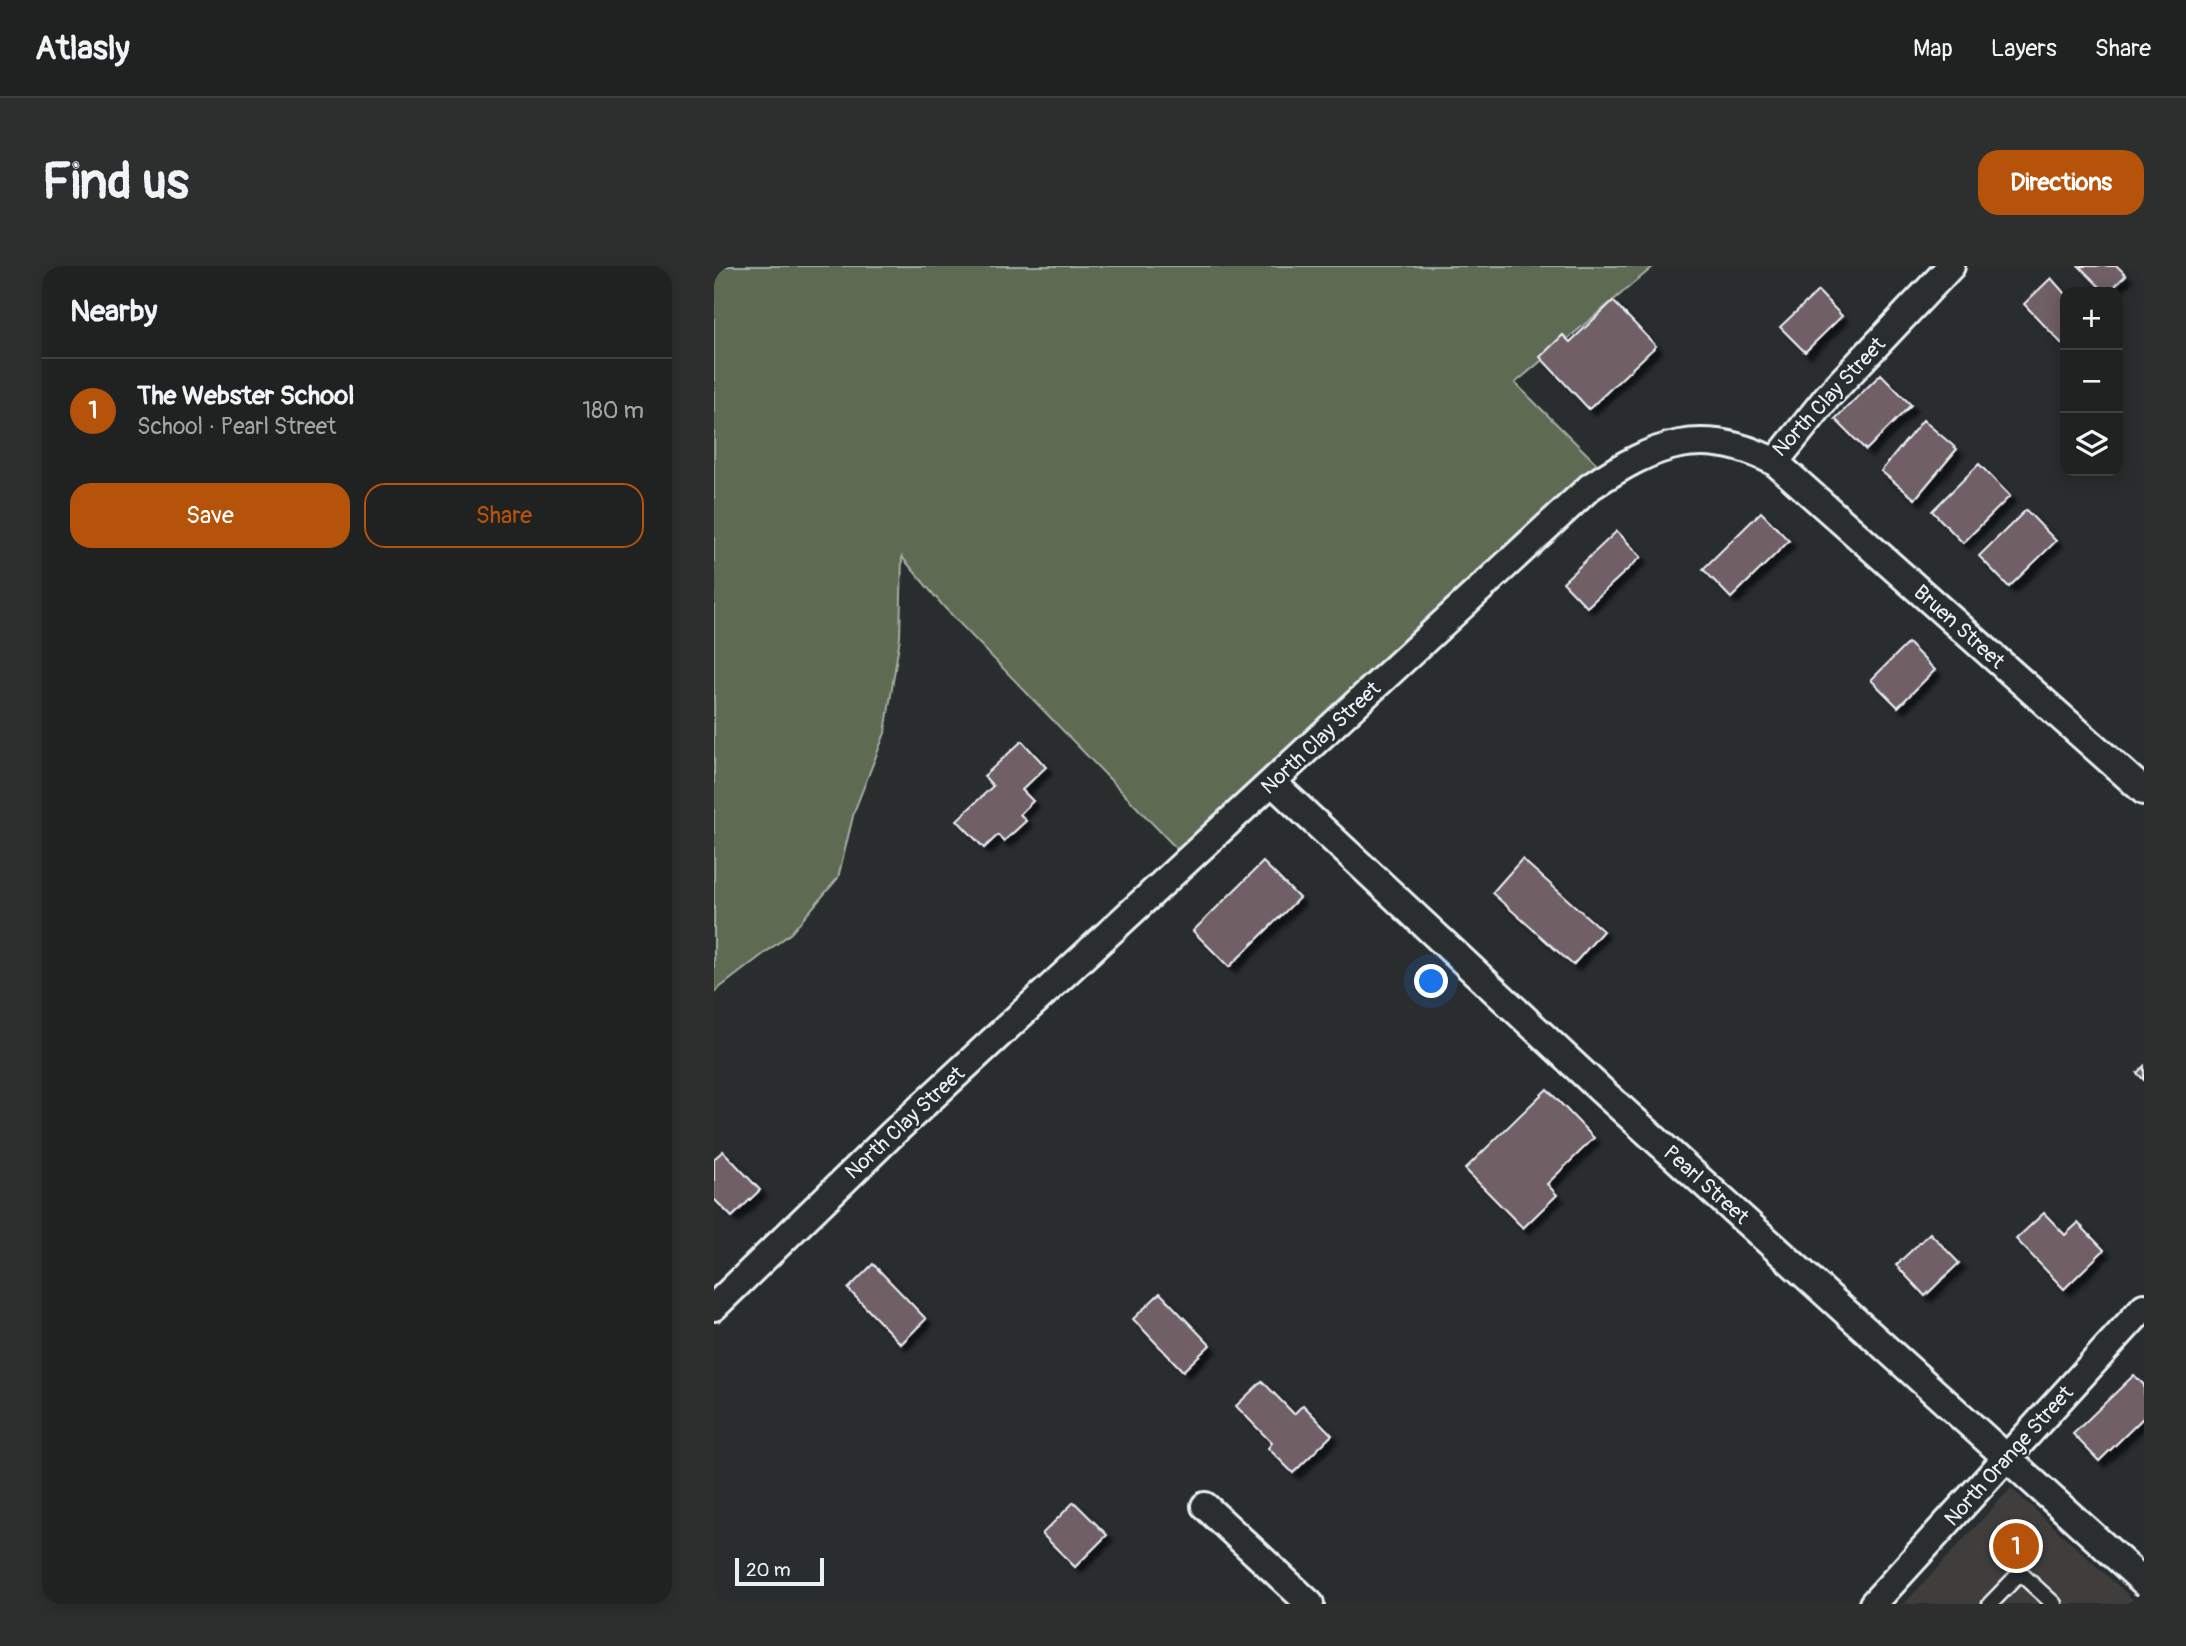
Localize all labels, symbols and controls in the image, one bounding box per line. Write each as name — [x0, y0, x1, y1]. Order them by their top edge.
text: Atlasly — [35, 28, 130, 69]
text: Map — [1913, 34, 1953, 63]
text: Layers — [1991, 34, 2057, 63]
text: Share — [2095, 34, 2151, 63]
button: Directions — [1978, 150, 2144, 215]
text: Find us — [42, 152, 189, 213]
map controls — [2060, 287, 2123, 476]
button: + — [2060, 287, 2123, 350]
text: Nearby — [70, 293, 157, 330]
street label: North Clay Street — [1767, 331, 1892, 463]
button: − — [2060, 350, 2123, 413]
text: The Webster School — [137, 380, 354, 412]
text: 1 — [89, 396, 98, 425]
text: 180 m — [582, 396, 644, 425]
text: School · Pearl Street — [137, 412, 336, 441]
button: layers — [2060, 413, 2123, 476]
button: Save — [70, 483, 350, 548]
button: Share — [364, 483, 644, 548]
street label: Bruen Street — [1908, 579, 2011, 675]
street label: North Clay Street — [1255, 675, 1387, 800]
your location — [1414, 964, 1448, 998]
street label: North Clay Street — [839, 1060, 971, 1185]
street label: Pearl Street — [1658, 1140, 1755, 1231]
street label: North Orange Street — [1939, 1380, 2080, 1532]
pin: 1 — [1993, 1520, 2039, 1572]
scale bar — [735, 1555, 824, 1587]
text: 20 m — [746, 1558, 791, 1582]

